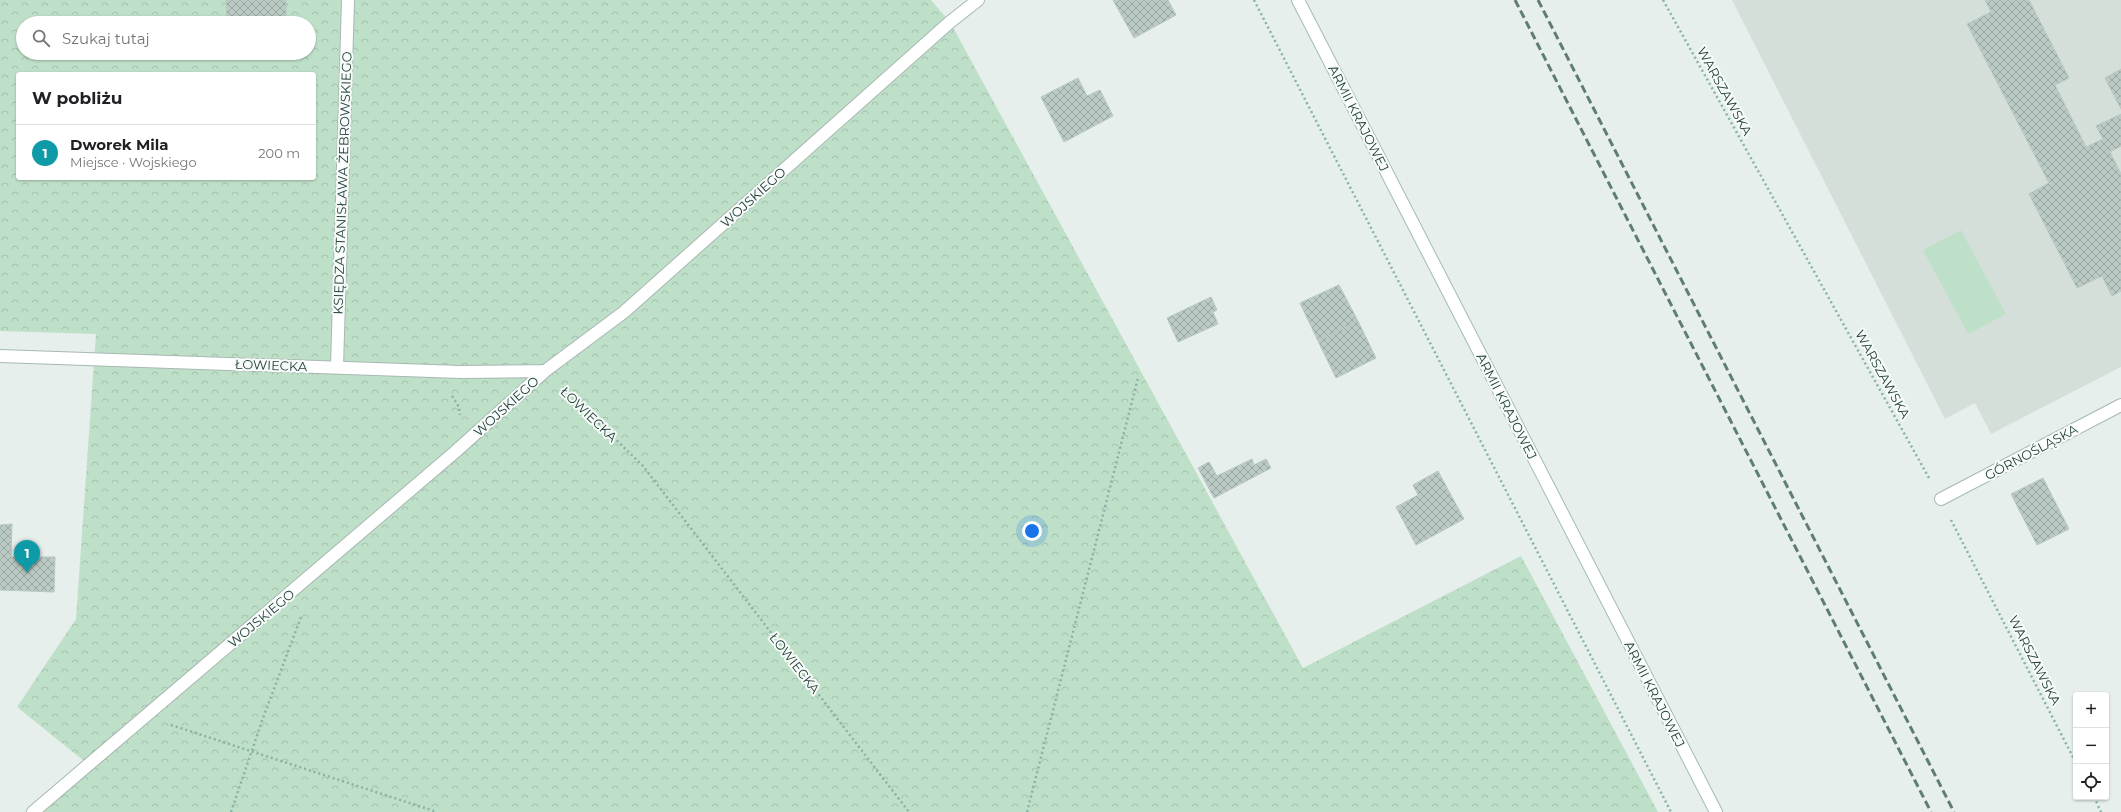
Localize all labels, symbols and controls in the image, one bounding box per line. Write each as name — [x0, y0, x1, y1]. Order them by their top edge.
search box — [16, 16, 316, 60]
icon: search — [30, 27, 52, 49]
text: Szukaj tutaj — [62, 29, 150, 48]
street label: WARSZAWSKA — [1694, 44, 1756, 139]
street label: KSIĘDZA STANISŁAWA ŻEBROWSKIEGO — [329, 51, 355, 315]
street label: ARMII KRAJOWEJ — [1325, 62, 1393, 174]
text: W pobliżu — [32, 88, 122, 108]
text: Dworek Mila — [70, 135, 169, 154]
text: 1 — [42, 145, 48, 161]
text: 200 m — [258, 145, 300, 161]
text: Miejsce · Wojskiego — [70, 154, 197, 170]
street label: WOJSKIEGO — [717, 163, 789, 230]
street label: WARSZAWSKA — [1852, 327, 1914, 422]
street label: ARMII KRAJOWEJ — [1473, 350, 1541, 462]
street label: ŁOWIECKA — [235, 356, 308, 374]
street label: WOJSKIEGO — [470, 372, 542, 439]
street label: ŁOWIECKA — [557, 383, 621, 445]
street label: GÓRNOŚLĄSKA — [1982, 420, 2081, 483]
your location — [1022, 521, 1042, 541]
pin: 1 — [14, 540, 40, 573]
street label: WOJSKIEGO — [224, 585, 298, 651]
street label: WARSZAWSKA — [2006, 612, 2065, 708]
street label: ŁOWIECKA — [766, 630, 824, 697]
street label: ARMII KRAJOWEJ — [1621, 638, 1689, 750]
map controls — [2073, 692, 2109, 800]
button: + — [2073, 692, 2109, 728]
button: − — [2073, 728, 2109, 764]
button: locate — [2073, 764, 2109, 800]

